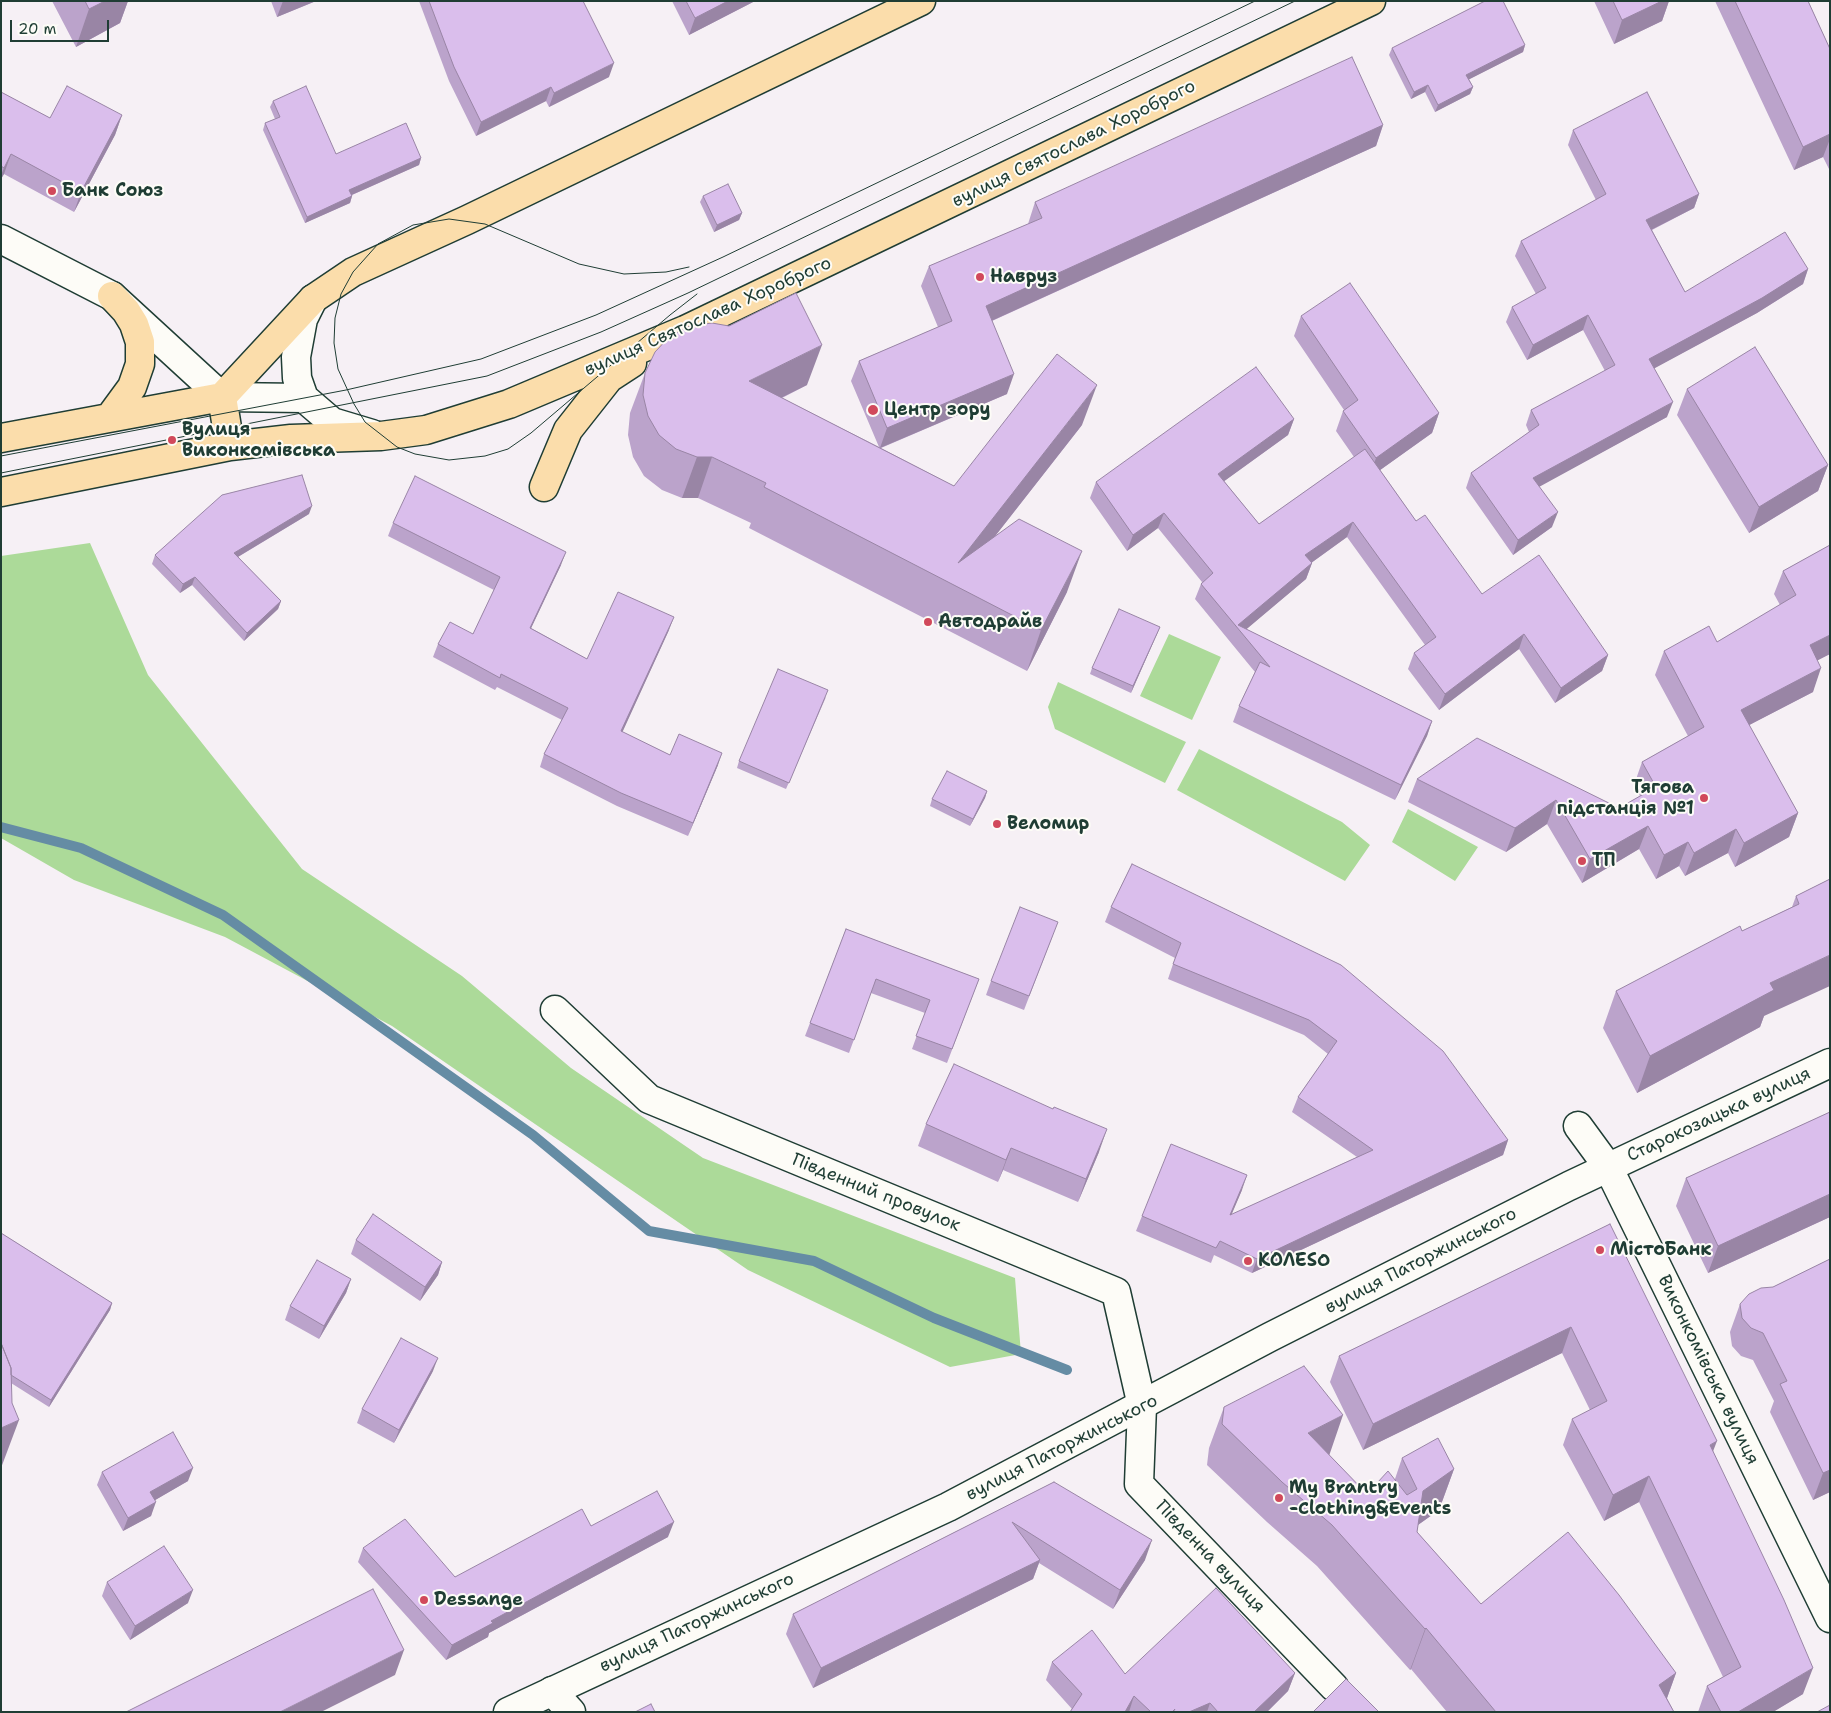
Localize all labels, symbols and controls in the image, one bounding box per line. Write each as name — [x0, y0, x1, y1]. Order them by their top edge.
scale bar — [12, 10, 111, 42]
text: 20 m — [18, 19, 57, 39]
street label: вулиця Святослава Хороброго — [949, 76, 1199, 212]
place label: Банк Союз — [62, 180, 163, 202]
marker: Банк Союз — [46, 185, 58, 197]
street label: вулиця Святослава Хороброго — [581, 253, 835, 381]
place label: Навруз — [990, 266, 1057, 288]
marker: Навруз — [974, 271, 986, 283]
place label: Центр зору — [884, 399, 990, 421]
marker: Центр зору — [866, 403, 880, 417]
place label: Вулиця Виконкомівська — [182, 419, 335, 462]
marker: Вулиця Виконкомівська — [166, 434, 178, 446]
place label: Автодрайв — [938, 611, 1042, 633]
marker: Автодрайв — [922, 616, 934, 628]
place label: Тягова підстанція №1 — [1556, 777, 1694, 820]
marker: Тягова підстанція №1 — [1698, 792, 1710, 804]
place label: Веломир — [1007, 813, 1089, 835]
marker: Веломир — [991, 818, 1003, 830]
place label: ТП — [1592, 850, 1616, 872]
marker: ТП — [1576, 855, 1588, 867]
street label: Старокозацька вулиця — [1624, 1063, 1814, 1167]
street label: Південний провулок — [789, 1149, 963, 1237]
street label: вулиця Паторжинського — [1322, 1203, 1520, 1319]
place label: МістоБанк — [1610, 1239, 1712, 1261]
marker: МістоБанк — [1594, 1244, 1606, 1256]
place label: КОЛЕSO — [1258, 1250, 1330, 1272]
marker: КОЛЕSO — [1242, 1255, 1254, 1267]
street label: Виконкомівська вулиця — [1653, 1272, 1763, 1468]
street label: вулиця Паторжинського — [963, 1390, 1161, 1506]
place label: My Brantry -Clothing&Events — [1289, 1477, 1451, 1520]
marker: My Brantry -Clothing&Events — [1273, 1492, 1285, 1504]
street label: Південна вулиця — [1151, 1496, 1269, 1618]
street label: вулиця Паторжинського — [596, 1568, 798, 1678]
place label: Dessange — [434, 1589, 523, 1611]
marker: Dessange — [418, 1594, 430, 1606]

